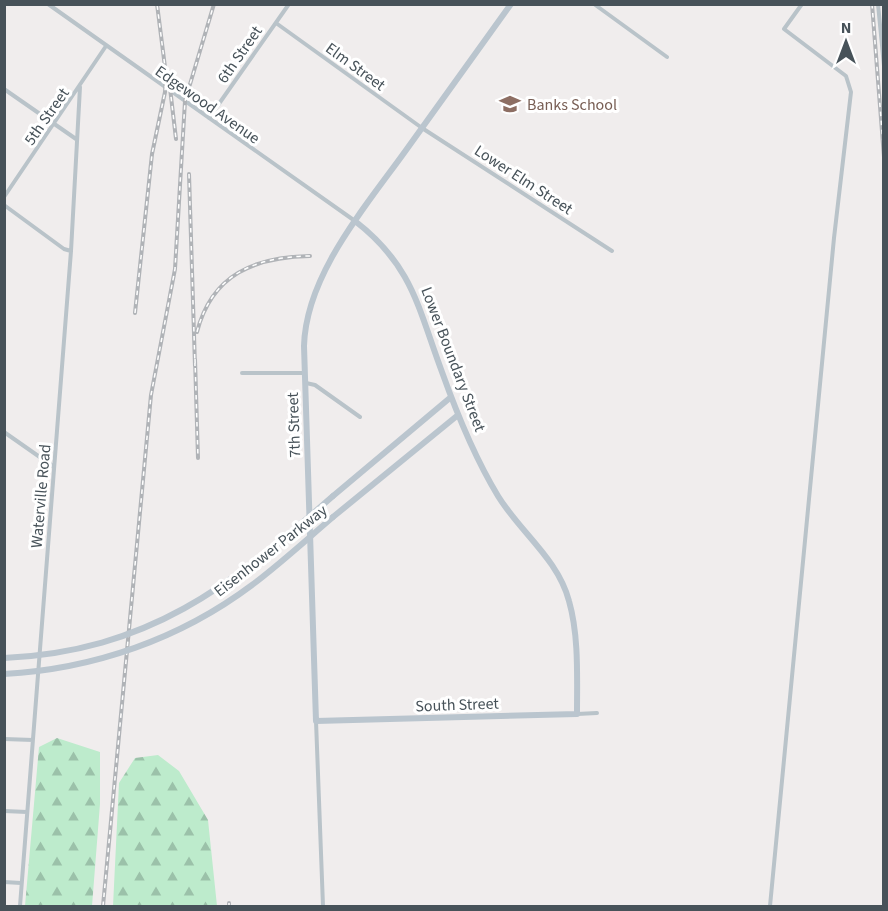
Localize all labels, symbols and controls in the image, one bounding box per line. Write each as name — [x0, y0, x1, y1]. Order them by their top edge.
north arrow — [816, 12, 876, 72]
text: N — [841, 17, 851, 39]
street label: 6th Street — [212, 21, 268, 88]
street label: Elm Street — [321, 38, 390, 96]
street label: Edgewood Avenue — [151, 60, 264, 149]
street label: 5th Street — [19, 83, 75, 150]
school or university icon: Banks School — [498, 92, 522, 116]
place label: Banks School — [527, 94, 617, 116]
street label: Lower Elm Street — [470, 140, 577, 220]
street label: Lower Boundary Street — [415, 284, 491, 436]
street label: 7th Street — [282, 391, 306, 458]
street label: Waterville Road — [25, 443, 56, 549]
street label: Eisenhower Parkway — [209, 499, 332, 602]
street label: South Street — [415, 693, 500, 717]

